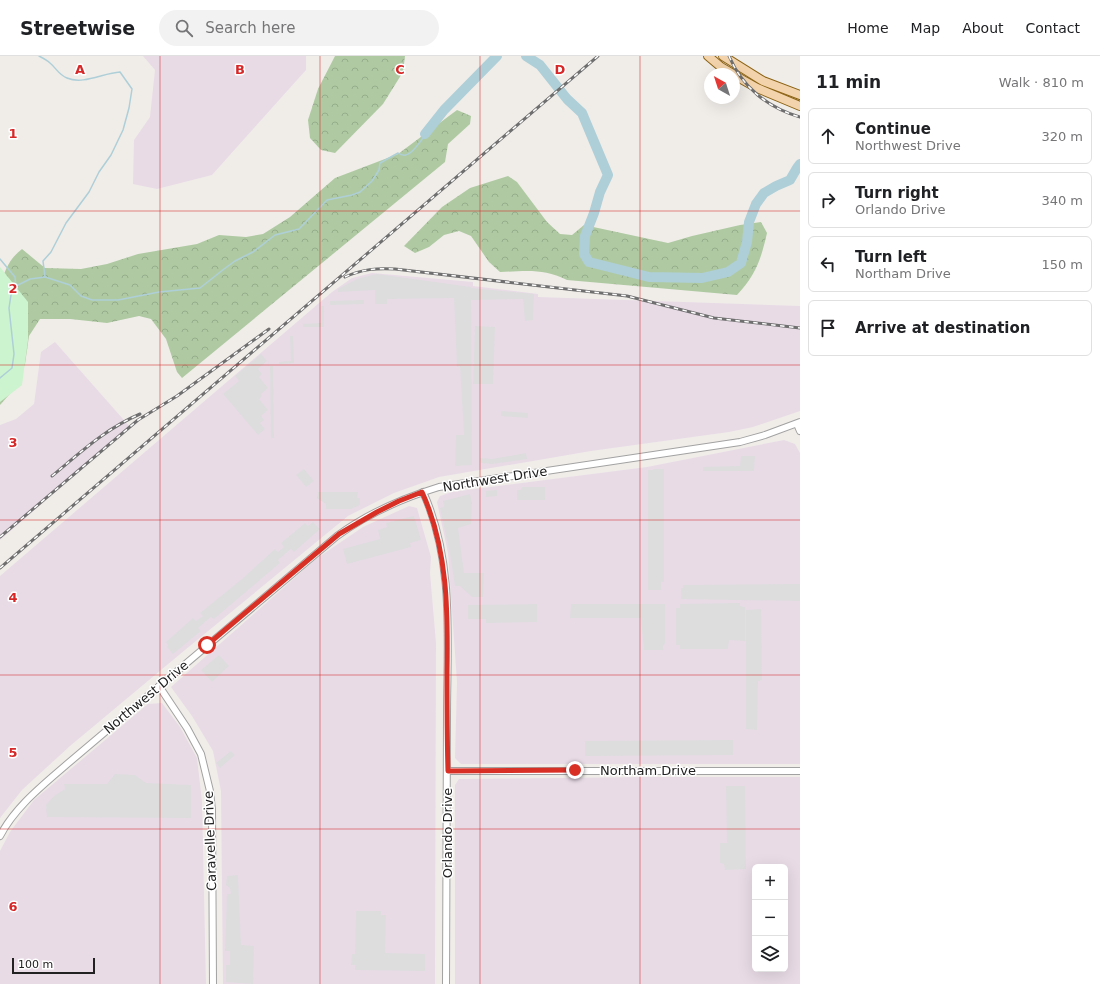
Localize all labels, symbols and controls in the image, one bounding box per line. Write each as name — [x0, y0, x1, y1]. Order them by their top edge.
search box — [159, 10, 439, 46]
text: Streetwise — [20, 17, 135, 39]
icon: search — [173, 17, 195, 39]
text: Search here — [205, 19, 295, 37]
text: Home — [847, 20, 889, 36]
text: Map — [911, 20, 940, 36]
text: About — [962, 20, 1004, 36]
text: Contact — [1026, 20, 1080, 36]
text: A — [75, 62, 85, 77]
text: B — [235, 62, 245, 77]
text: C — [395, 62, 405, 77]
text: D — [555, 62, 566, 77]
north arrow — [704, 68, 740, 104]
text: 11 min — [816, 72, 881, 92]
text: Walk · 810 m — [999, 75, 1084, 90]
text: Continue — [855, 120, 931, 138]
icon: ahead — [817, 125, 839, 147]
text: 1 — [8, 126, 18, 141]
text: 320 m — [1041, 129, 1083, 144]
text: Northwest Drive — [855, 138, 961, 153]
text: Turn right — [855, 184, 939, 202]
icon: right — [817, 189, 839, 211]
text: 340 m — [1041, 193, 1083, 208]
text: Orlando Drive — [855, 202, 945, 217]
text: Turn left — [855, 248, 927, 266]
icon: left — [817, 253, 839, 275]
text: 150 m — [1041, 257, 1083, 272]
text: Northam Drive — [855, 266, 951, 281]
text: 2 — [8, 281, 18, 296]
icon: arrive — [817, 317, 839, 339]
text: Arrive at destination — [855, 319, 1030, 337]
text: 3 — [8, 435, 18, 450]
street label: Northwest Drive — [442, 463, 548, 495]
text: 4 — [8, 590, 18, 605]
route start — [198, 636, 216, 654]
street label: Northwest Drive — [101, 657, 191, 737]
text: 5 — [8, 745, 18, 760]
route end — [566, 761, 584, 779]
street label: Northam Drive — [600, 763, 696, 778]
street label: Orlando Drive — [440, 788, 455, 878]
street label: Caravelle Drive — [201, 791, 219, 891]
map controls — [752, 864, 788, 972]
button: + — [752, 864, 788, 900]
text: 6 — [8, 899, 18, 914]
button: − — [752, 900, 788, 936]
button: layers — [752, 936, 788, 972]
scale bar — [12, 956, 95, 975]
text: 100 m — [18, 958, 53, 971]

